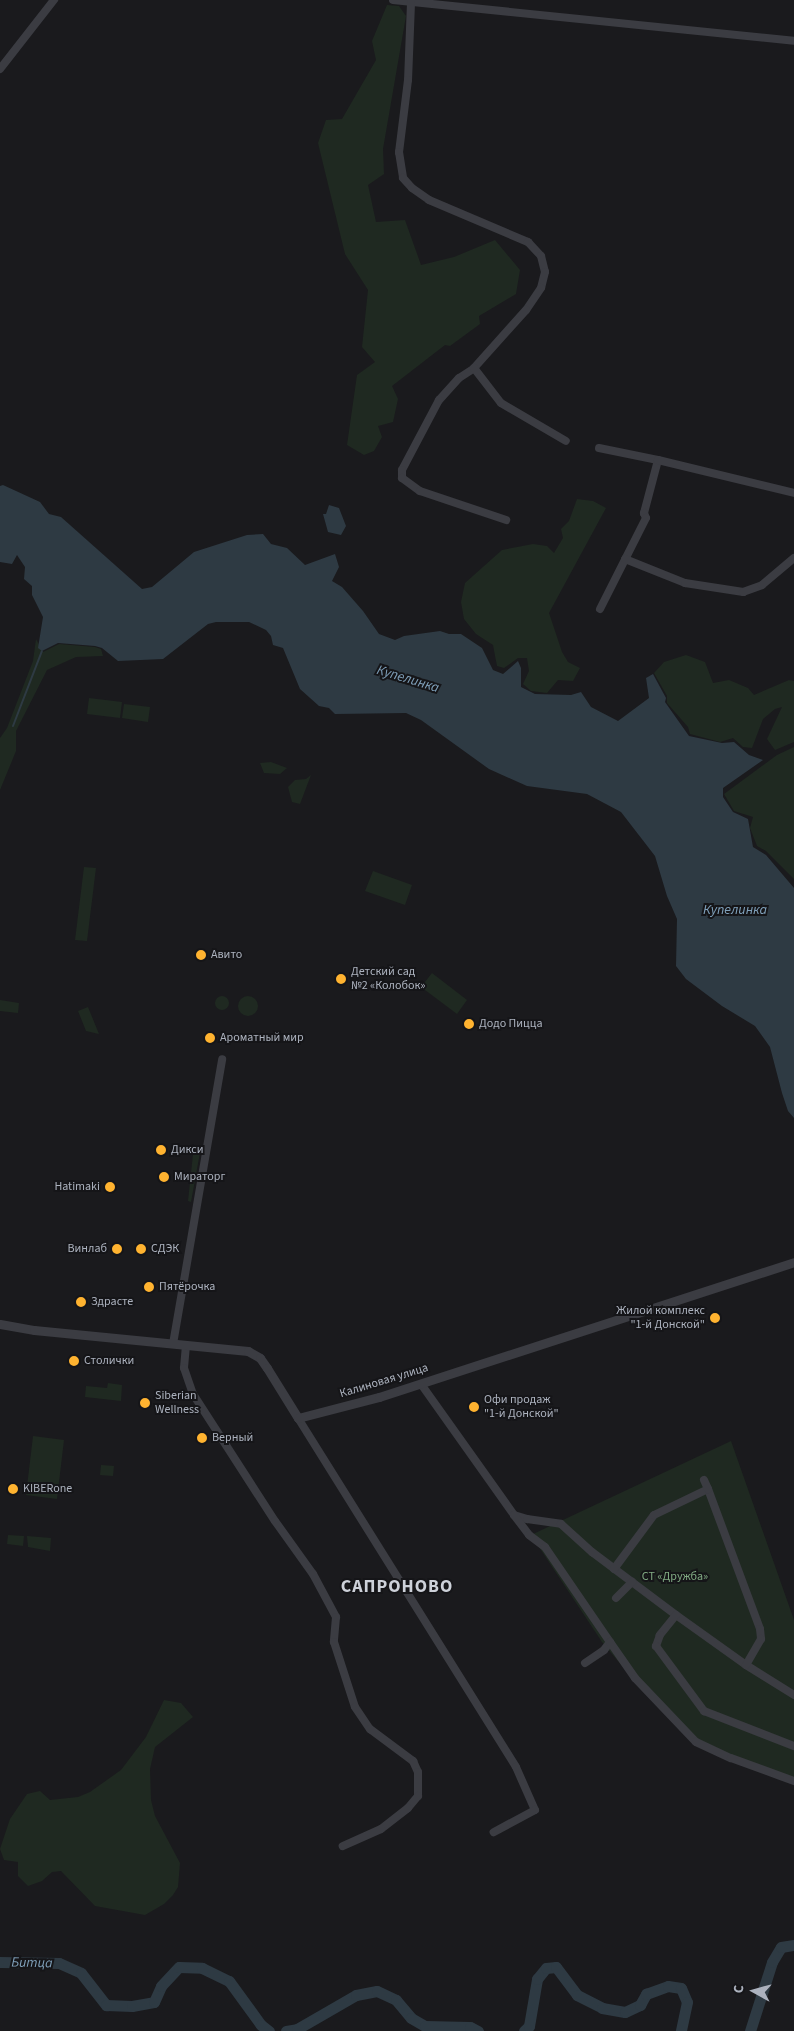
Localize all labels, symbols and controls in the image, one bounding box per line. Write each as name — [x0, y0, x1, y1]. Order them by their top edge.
water label: Купелинка — [375, 662, 441, 696]
water label: Купелинка — [703, 902, 767, 918]
place label: Авито — [211, 948, 242, 962]
marker: Авито — [195, 949, 207, 961]
place label: Детский сад №2 «Колобок» — [351, 965, 425, 993]
marker: Детский сад №2 «Колобок» — [335, 973, 347, 985]
place label: Додо Пицца — [479, 1017, 543, 1031]
marker: Додо Пицца — [463, 1018, 475, 1030]
place label: Ароматный мир — [220, 1031, 304, 1045]
marker: Ароматный мир — [204, 1032, 216, 1044]
place label: Дикси — [171, 1143, 204, 1157]
marker: Дикси — [155, 1144, 167, 1156]
place label: Мираторг — [174, 1170, 225, 1184]
marker: Мираторг — [158, 1171, 170, 1183]
place label: Hatimaki — [54, 1180, 100, 1194]
marker: Hatimaki — [104, 1181, 116, 1193]
place label: Винлаб — [67, 1242, 107, 1256]
place label: СДЭК — [151, 1242, 179, 1256]
marker: Винлаб — [111, 1243, 123, 1255]
marker: СДЭК — [135, 1243, 147, 1255]
place label: Пятёрочка — [159, 1280, 215, 1294]
marker: Пятёрочка — [143, 1281, 155, 1293]
place label: Здрасте — [91, 1295, 133, 1309]
marker: Здрасте — [75, 1296, 87, 1308]
place label: Жилой комплекс "1-й Донской" — [616, 1304, 705, 1332]
marker: Жилой комплекс "1-й Донской" — [709, 1312, 721, 1324]
place label: Столички — [84, 1354, 134, 1368]
marker: Столички — [68, 1355, 80, 1367]
street label: Калиновая улица — [338, 1361, 430, 1401]
place label: Siberian Wellness — [155, 1389, 199, 1417]
place label: Офи продаж "1-й Донской" — [484, 1393, 559, 1421]
marker: Siberian Wellness — [139, 1397, 151, 1409]
marker: Офи продаж "1-й Донской" — [468, 1401, 480, 1413]
place label: Верный — [212, 1431, 253, 1445]
marker: Верный — [196, 1432, 208, 1444]
place label: KIBERone — [23, 1482, 72, 1496]
marker: KIBERone — [7, 1483, 19, 1495]
park label: СТ «Дружба» — [642, 1570, 708, 1584]
district label: САПРОНОВО — [340, 1576, 454, 1598]
water label: Битца — [11, 1954, 53, 1972]
north arrow — [729, 1966, 779, 2016]
text: С — [729, 1984, 750, 1994]

